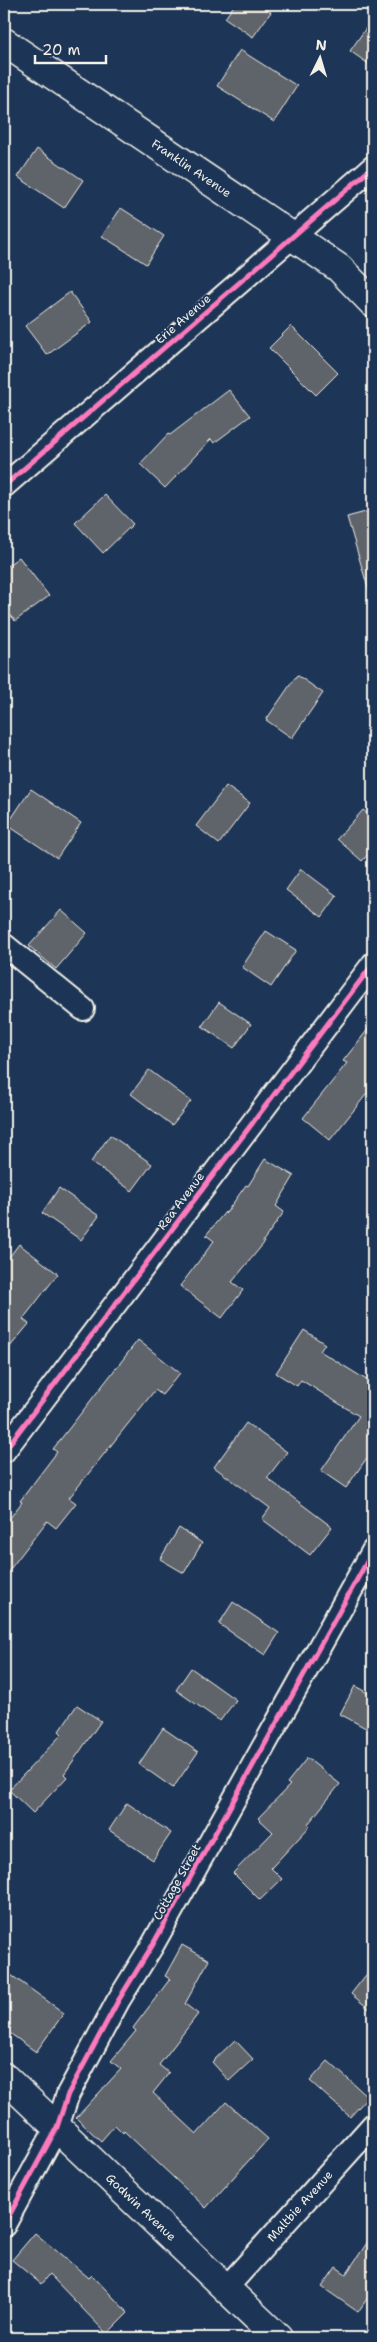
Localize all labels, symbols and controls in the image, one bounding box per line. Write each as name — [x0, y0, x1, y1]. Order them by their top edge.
scale bar — [35, 32, 106, 64]
north arrow — [294, 32, 344, 82]
text: N — [315, 36, 327, 54]
text: 20 m — [42, 40, 81, 60]
street label: Franklin Avenue — [148, 136, 235, 201]
street label: Erie Avenue — [152, 290, 214, 348]
street label: Rea Avenue — [154, 1169, 208, 1233]
street label: Cottage Street — [149, 1841, 205, 1923]
street label: Maltbie Avenue — [264, 2167, 337, 2245]
street label: Godwin Avenue — [102, 2170, 180, 2245]

